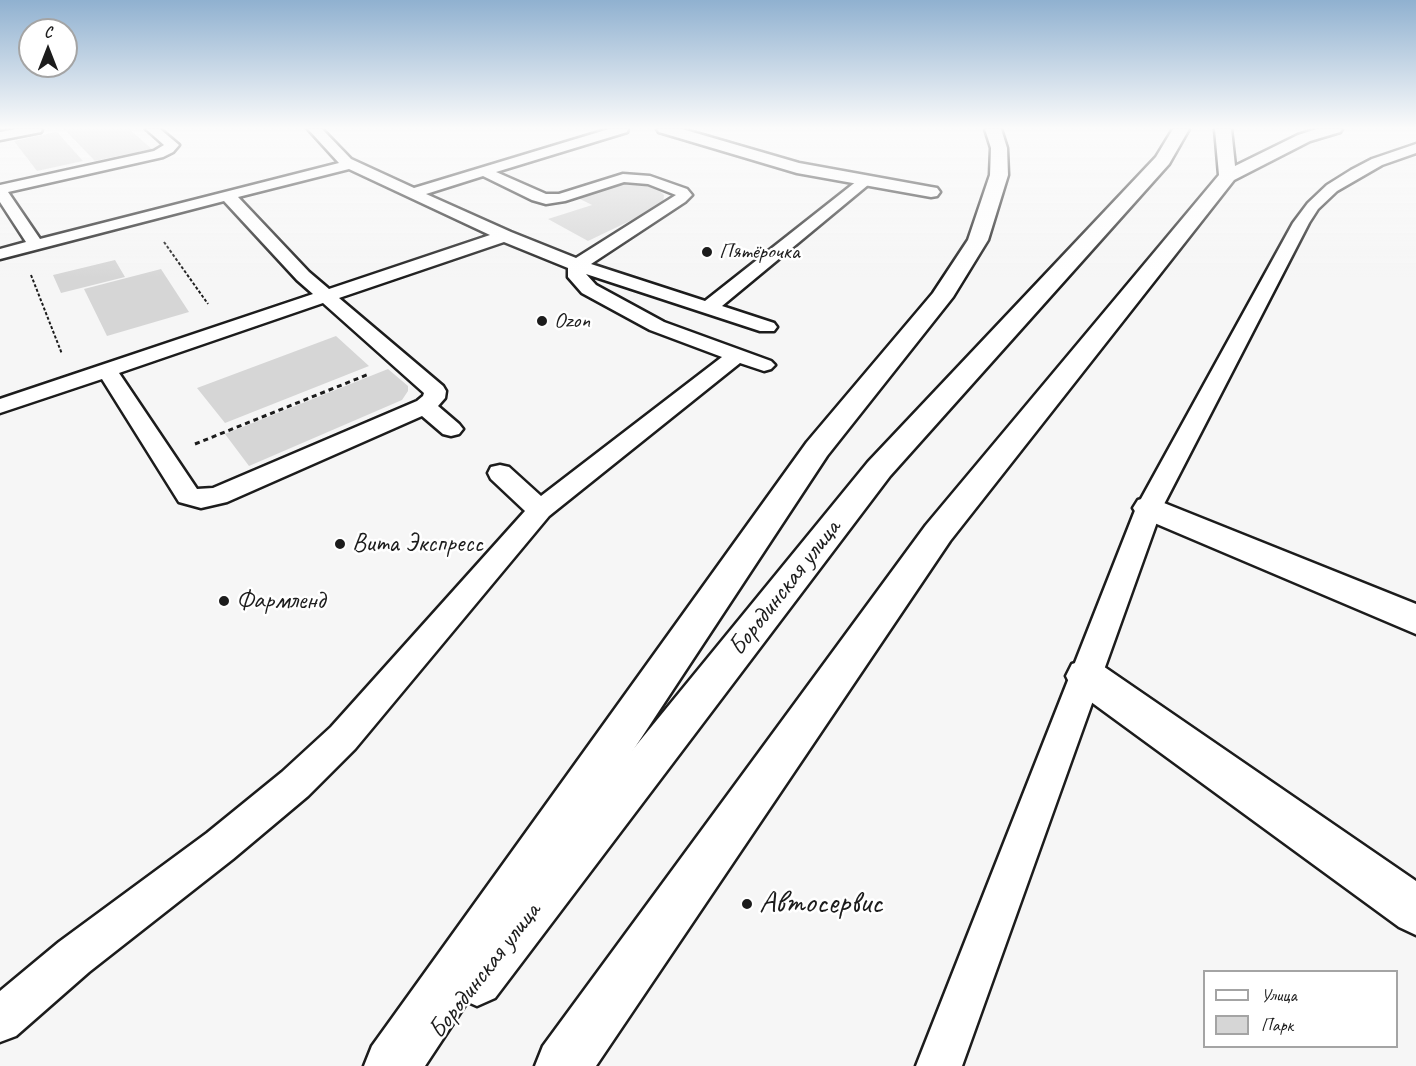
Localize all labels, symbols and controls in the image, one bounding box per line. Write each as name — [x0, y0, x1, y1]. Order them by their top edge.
north arrow — [18, 18, 78, 78]
text: С — [44, 22, 52, 42]
place label: Пятёрочка — [719, 239, 800, 265]
marker: Пятёрочка — [700, 245, 714, 259]
place label: Ozon — [554, 308, 590, 334]
marker: Ozon — [535, 314, 549, 328]
street label: Бородинская улица — [722, 514, 848, 662]
place label: Вита Экспресс — [352, 528, 483, 560]
marker: Вита Экспресс — [333, 537, 347, 551]
place label: Фармленд — [236, 585, 325, 617]
marker: Фармленд — [217, 594, 231, 608]
place label: Автосервис — [759, 885, 883, 923]
street label: Бородинская улица — [422, 897, 548, 1045]
marker: Автосервис — [740, 897, 754, 911]
legend — [1203, 970, 1398, 1048]
text: Улица — [1261, 984, 1297, 1006]
text: Парк — [1261, 1014, 1293, 1036]

